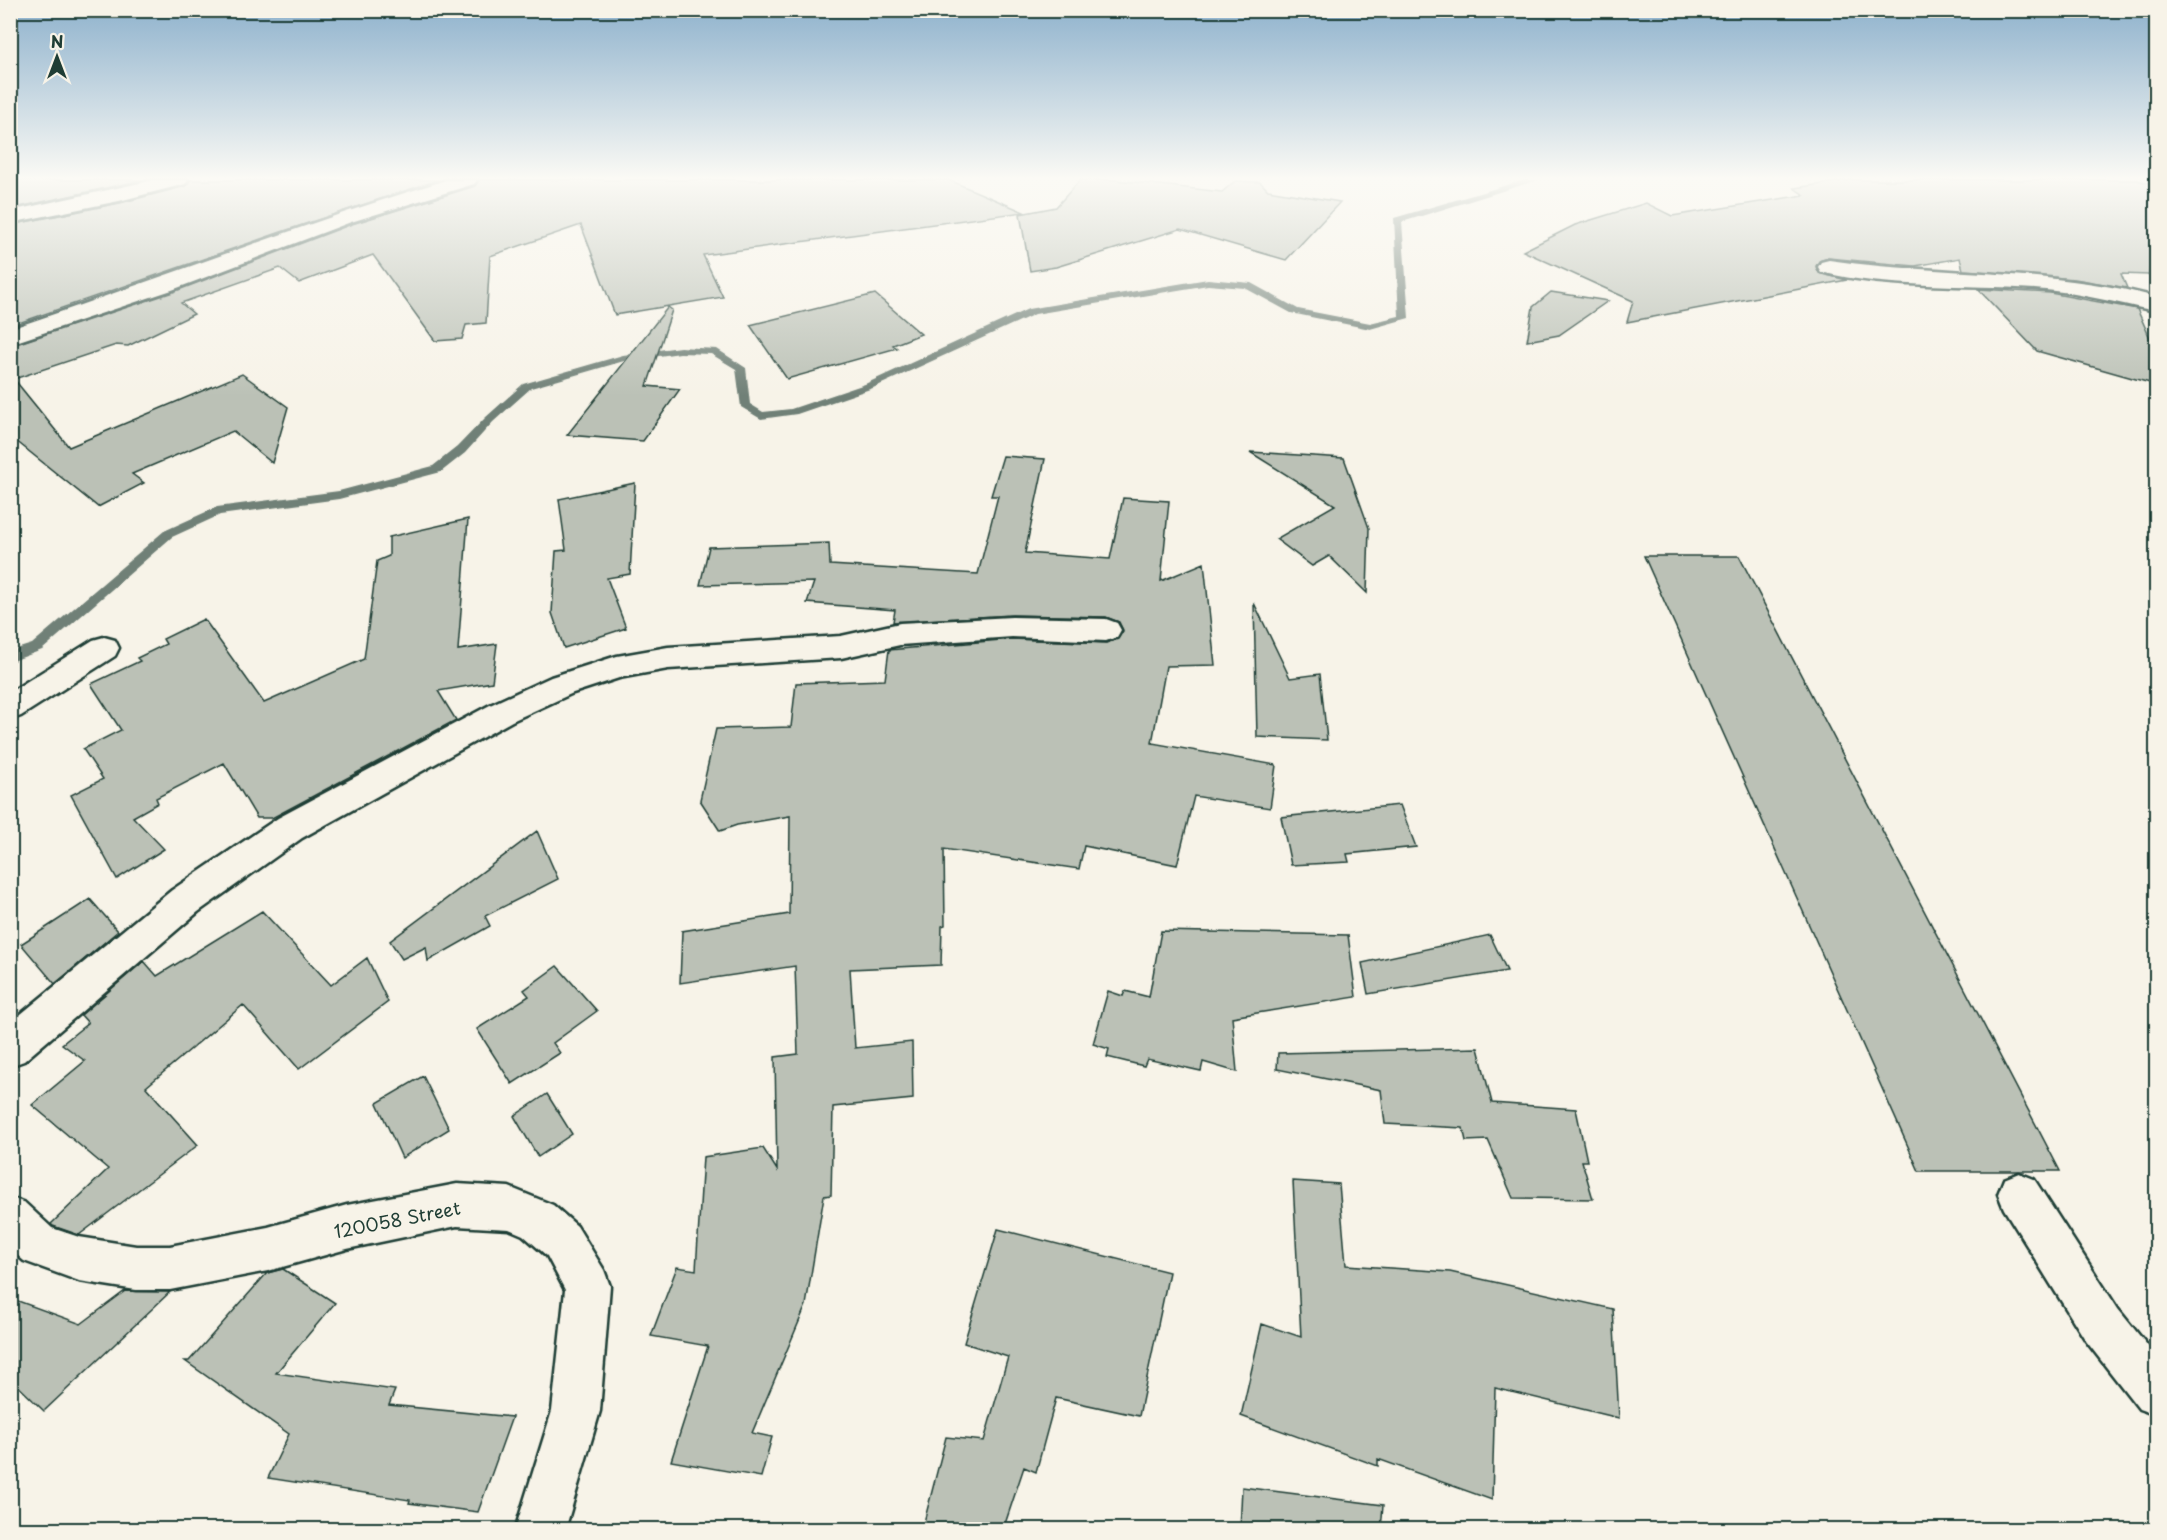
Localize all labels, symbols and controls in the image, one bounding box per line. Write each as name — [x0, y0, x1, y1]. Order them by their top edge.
north arrow — [27, 27, 87, 87]
text: N — [51, 29, 63, 53]
street label: 120058 Street — [331, 1193, 463, 1245]

